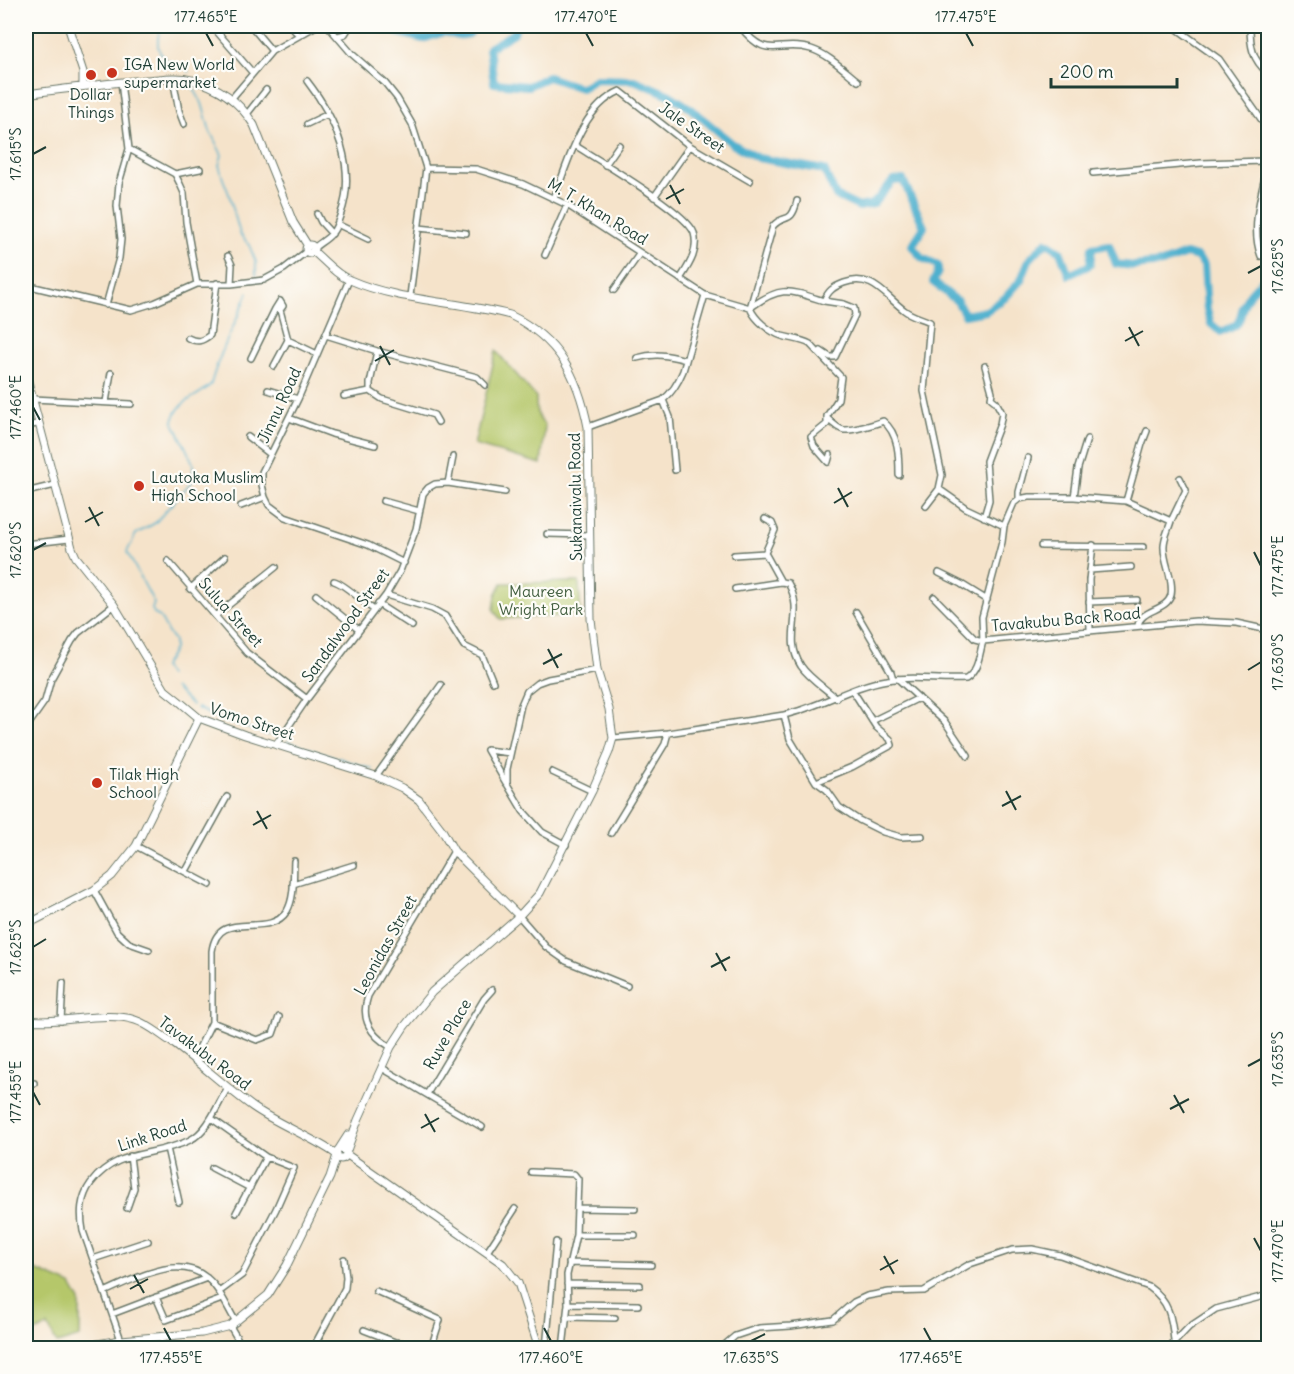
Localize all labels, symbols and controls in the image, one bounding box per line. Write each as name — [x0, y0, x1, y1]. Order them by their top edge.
text: 177.465°E — [174, 7, 238, 26]
text: 177.470°E — [554, 7, 618, 26]
text: 177.475°E — [935, 7, 997, 26]
scale bar — [1051, 51, 1177, 89]
place label: IGA New World supermarket — [124, 54, 235, 92]
text: 200 m — [1060, 60, 1114, 83]
marker: IGA New World supermarket — [105, 66, 119, 80]
marker: Dollar Things — [84, 68, 98, 82]
place label: Dollar Things — [68, 84, 114, 122]
street label: Jale Street — [655, 97, 729, 157]
text: 17.615°S — [6, 128, 25, 181]
street label: M. T. Khan Road — [544, 173, 652, 249]
text: 17.625°S — [1268, 238, 1287, 294]
street label: Jinnu Road — [253, 364, 305, 446]
text: 177.460°E — [6, 375, 25, 439]
street label: Sukanaivalu Road — [564, 433, 586, 561]
place label: Lautoka Muslim High School — [151, 467, 264, 505]
marker: Lautoka Muslim High School — [132, 479, 146, 493]
text: 17.620°S — [6, 522, 25, 578]
text: 177.475°E — [1268, 535, 1287, 597]
street label: Sandalwood Street — [297, 564, 393, 686]
street label: Sulua Street — [195, 573, 268, 651]
park label: Maureen Wright Park — [499, 581, 583, 619]
street label: Tavakubu Back Road — [990, 603, 1142, 635]
text: 17.630°S — [1268, 634, 1287, 690]
street label: Vomo Street — [207, 698, 297, 744]
place label: Tilak High School — [109, 764, 179, 802]
marker: Tilak High School — [90, 776, 104, 790]
street label: Leonidas Street — [349, 891, 421, 998]
text: 17.625°S — [6, 919, 25, 975]
street label: Ruve Place — [419, 995, 475, 1073]
street label: Tavakubu Road — [155, 1012, 255, 1094]
text: 17.635°S — [1268, 1031, 1287, 1087]
text: 177.455°E — [6, 1060, 25, 1124]
street label: Link Road — [115, 1115, 189, 1155]
text: 177.470°E — [1268, 1219, 1287, 1283]
text: 177.455°E — [139, 1348, 203, 1367]
text: 177.460°E — [519, 1348, 583, 1367]
text: 17.635°S — [723, 1348, 779, 1367]
text: 177.465°E — [899, 1348, 963, 1367]

